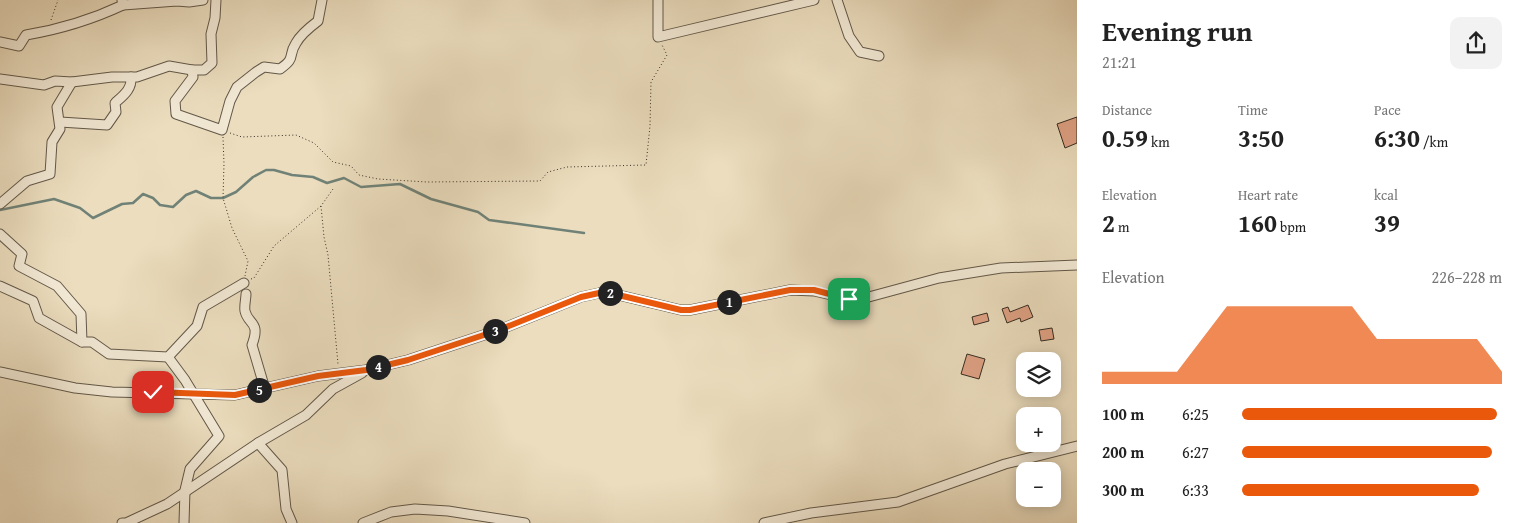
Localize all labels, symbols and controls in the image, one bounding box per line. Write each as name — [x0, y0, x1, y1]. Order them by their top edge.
text: Evening run — [1102, 10, 1253, 51]
button: share — [1450, 17, 1502, 69]
text: 21:21 — [1102, 50, 1137, 74]
text: Distance — [1102, 100, 1152, 120]
text: Time — [1238, 100, 1268, 120]
text: Pace — [1374, 100, 1401, 120]
text: 0.59 — [1102, 120, 1148, 156]
text: 3:50 — [1238, 120, 1284, 156]
text: 6:30 — [1374, 120, 1420, 156]
text: km — [1148, 132, 1170, 152]
text: /km — [1420, 132, 1448, 152]
text: Elevation — [1102, 185, 1157, 205]
text: Heart rate — [1238, 185, 1298, 205]
text: kcal — [1374, 185, 1398, 205]
text: 2 — [1102, 205, 1115, 241]
text: 160 — [1238, 205, 1277, 241]
text: 39 — [1374, 205, 1400, 241]
text: m — [1115, 217, 1129, 237]
text: bpm — [1277, 217, 1306, 237]
text: Elevation — [1102, 265, 1165, 289]
text: 226–228 m — [1432, 265, 1502, 289]
pin — [828, 278, 870, 320]
pin: 2 — [598, 280, 622, 306]
text: 2 — [607, 283, 614, 303]
icon: arrive — [835, 285, 863, 313]
pin: 1 — [716, 290, 742, 314]
text: 1 — [726, 292, 733, 312]
pin: 3 — [482, 318, 508, 344]
text: 3 — [492, 321, 499, 341]
map controls — [1016, 352, 1061, 507]
button: layers — [1016, 352, 1061, 397]
pin: 4 — [366, 354, 390, 380]
text: 4 — [375, 357, 382, 377]
pin — [132, 371, 174, 413]
icon: check — [139, 378, 167, 406]
pin: 5 — [246, 378, 272, 402]
text: 5 — [256, 380, 263, 400]
text: 100 m — [1102, 402, 1144, 426]
text: 6:25 — [1182, 402, 1209, 426]
button: + — [1016, 407, 1061, 452]
text: 200 m — [1102, 440, 1144, 464]
text: 6:27 — [1182, 440, 1209, 464]
button: − — [1016, 462, 1061, 507]
text: 300 m — [1102, 478, 1144, 502]
text: 6:33 — [1182, 478, 1209, 502]

